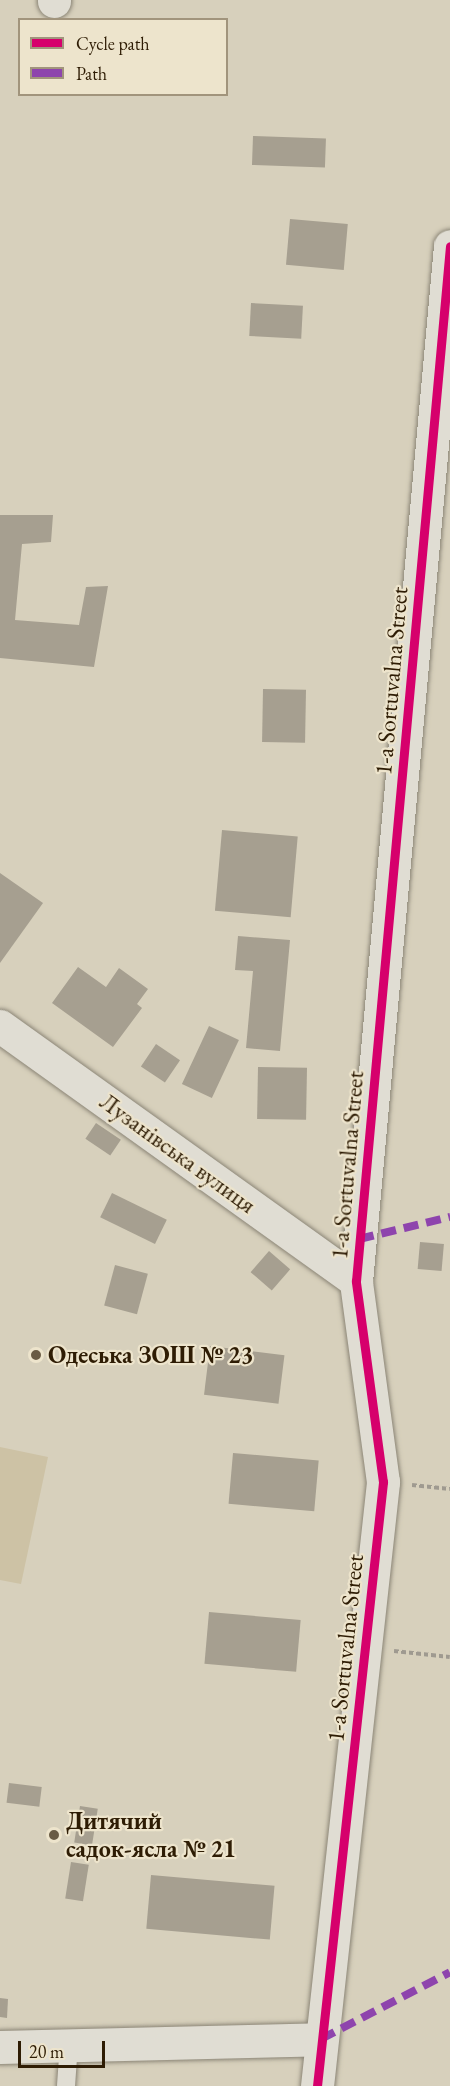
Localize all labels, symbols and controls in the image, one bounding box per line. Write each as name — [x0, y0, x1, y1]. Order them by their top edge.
legend — [18, 18, 228, 96]
text: Cycle path — [76, 32, 150, 55]
text: Path — [76, 62, 107, 85]
street label: 1-a Sortuvalna Street — [368, 586, 414, 776]
street label: 1-a Sortuvalna Street — [324, 1070, 370, 1260]
street label: Лузанівська вулиця — [94, 1087, 262, 1219]
place label: Одеська ЗОШ № 23 — [48, 1341, 253, 1369]
marker: Одеська ЗОШ № 23 — [29, 1348, 43, 1362]
street label: 1-a Sortuvalna Street — [321, 1553, 369, 1743]
place label: Дитячий садок-ясла № 21 — [66, 1807, 236, 1863]
marker: Дитячий садок-ясла № 21 — [47, 1828, 61, 1842]
scale bar — [21, 2029, 108, 2067]
text: 20 m — [29, 2040, 64, 2063]

